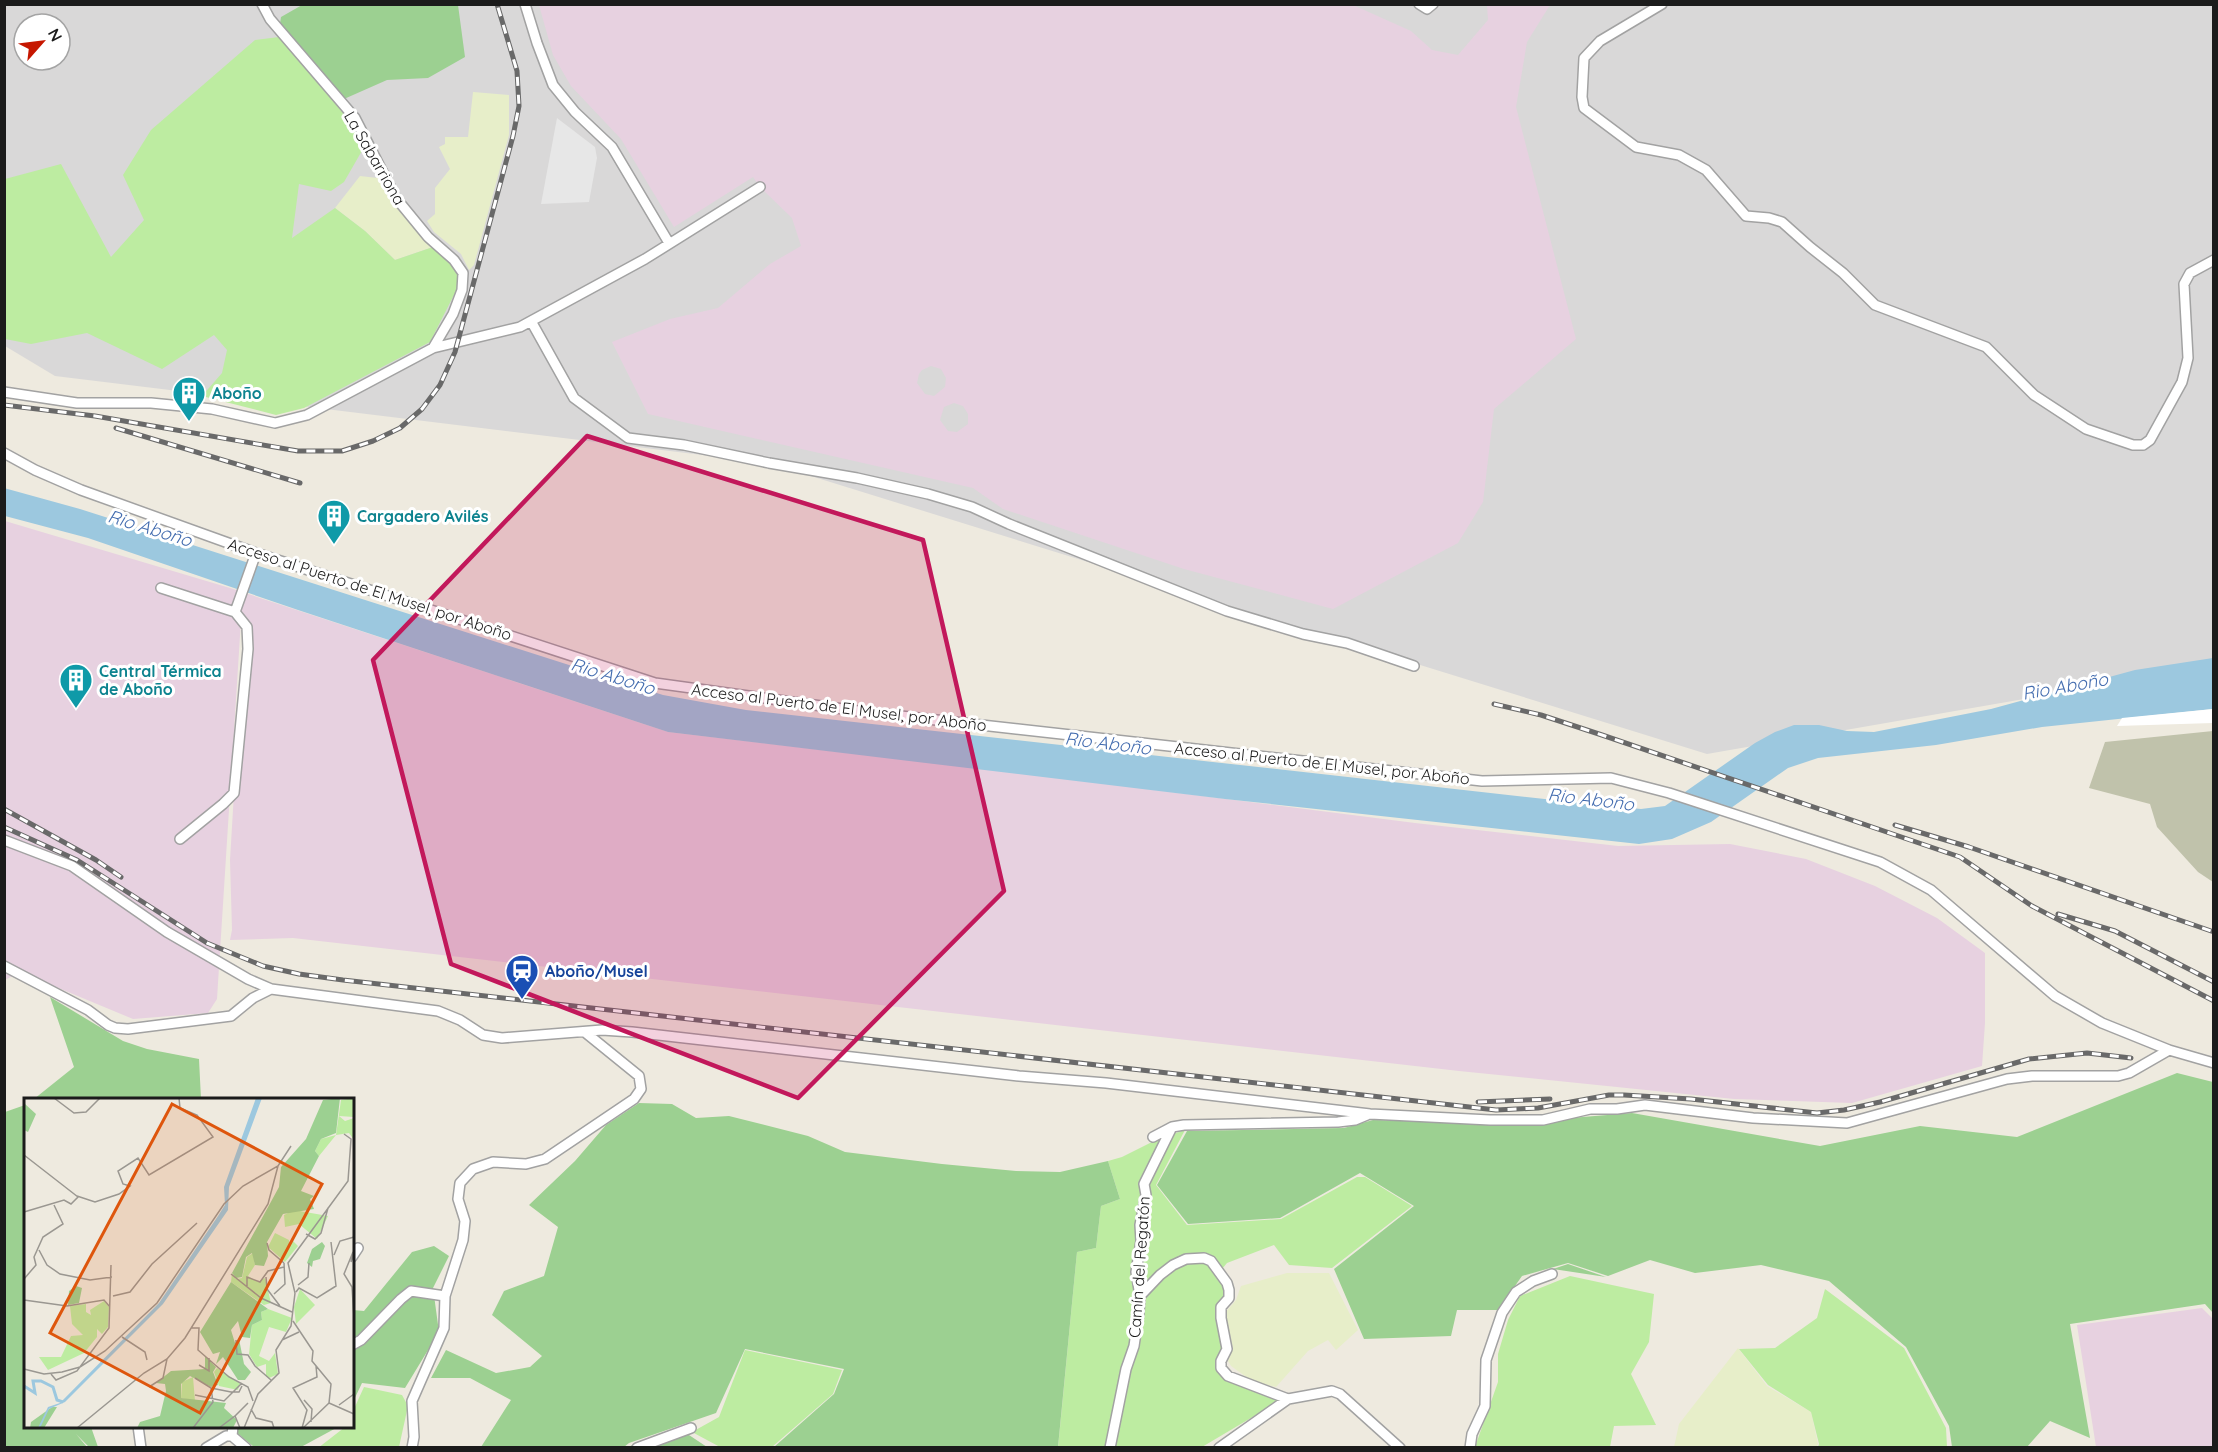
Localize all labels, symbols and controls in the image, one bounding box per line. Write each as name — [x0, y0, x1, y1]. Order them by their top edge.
north arrow — [12, 12, 72, 72]
text: N — [44, 25, 67, 45]
street label: La Sabarriona — [340, 108, 410, 208]
building icon: Aboño — [171, 375, 207, 422]
place label: Aboño — [212, 383, 262, 403]
building icon: Cargadero Avilés — [316, 498, 352, 545]
water label: Rio Aboño — [105, 504, 196, 552]
place label: Cargadero Avilés — [357, 506, 489, 526]
street label: Acceso al Puerto de El Musel, por Aboño — [226, 534, 514, 644]
water label: Rio Aboño — [568, 652, 659, 700]
place label: Central Térmica de Aboño — [99, 661, 222, 699]
building icon: Central Térmica de Aboño — [58, 662, 94, 709]
water label: Rio Aboño — [2020, 667, 2111, 705]
street label: Acceso al Puerto de El Musel, por Aboño — [690, 679, 988, 735]
water label: Rio Aboño — [1064, 726, 1153, 760]
street label: Acceso al Puerto de El Musel, por Aboño — [1173, 738, 1471, 788]
water label: Rio Aboño — [1547, 782, 1636, 816]
station icon: Aboño/Musel — [504, 953, 540, 1000]
place label: Aboño/Musel — [545, 961, 648, 981]
inset map — [24, 1098, 354, 1428]
street label: Camín del Regatón — [1124, 1195, 1154, 1339]

